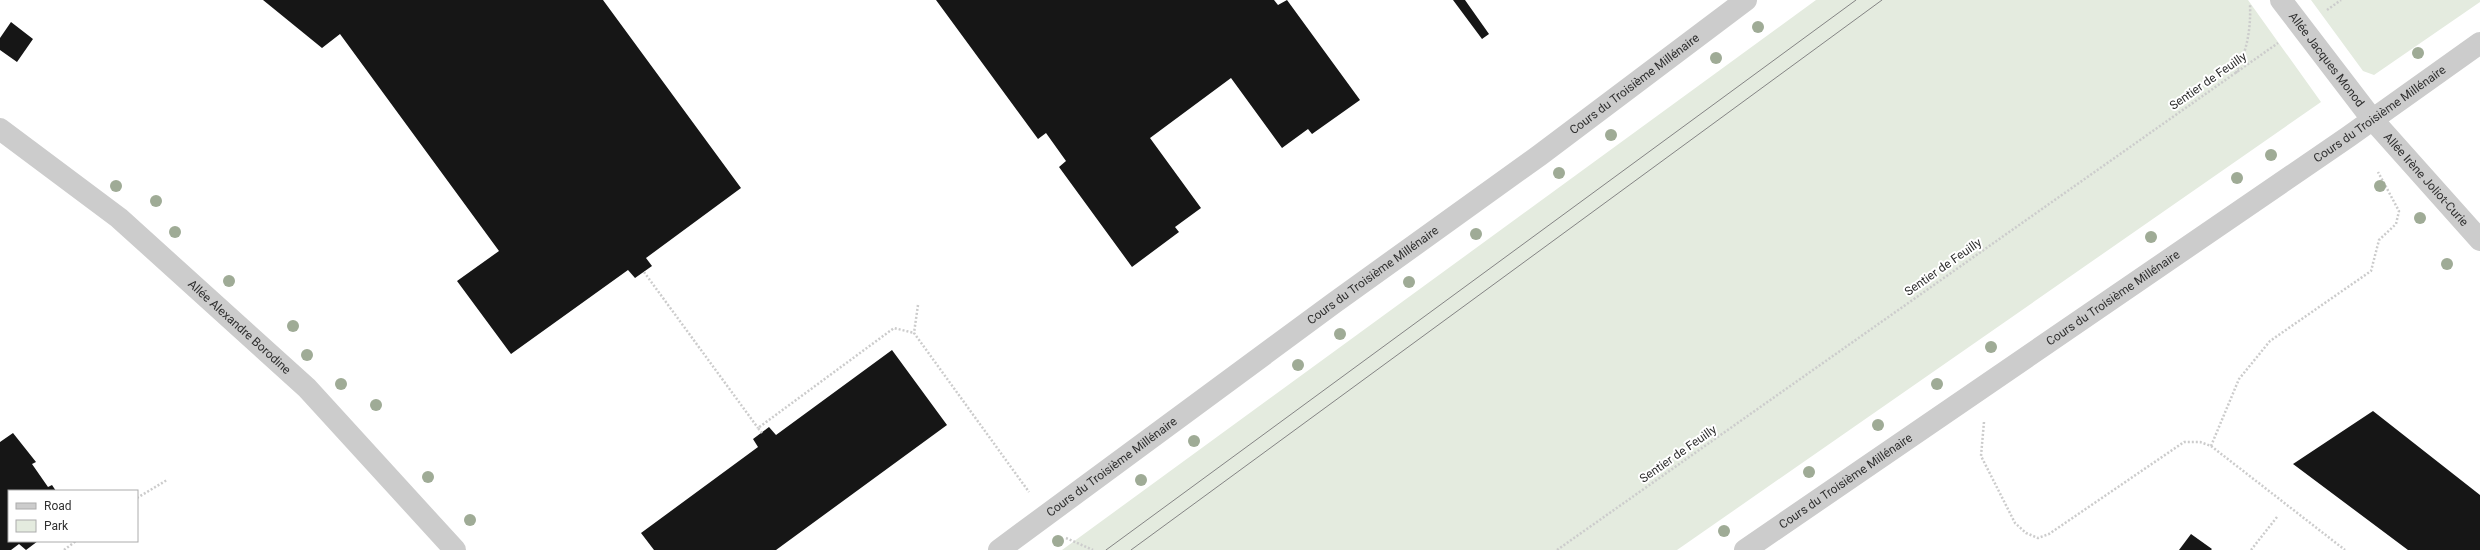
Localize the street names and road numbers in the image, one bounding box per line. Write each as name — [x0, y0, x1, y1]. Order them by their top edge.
street label: Allée Jacques Monod — [2286, 9, 2367, 110]
street label: Cours du Troisième Millénaire — [1567, 31, 1702, 137]
street label: Sentier de Feuilly — [2167, 49, 2249, 113]
street label: Cours du Troisième Millénaire — [2311, 63, 2449, 165]
street label: Allée Irène Joliot-Curie — [2381, 130, 2471, 229]
street label: Cours du Troisième Millénaire — [1304, 223, 1441, 327]
street label: Sentier de Feuilly — [1902, 235, 1984, 299]
street label: Cours du Troisième Millénaire — [2044, 247, 2182, 349]
street label: Allée Alexandre Borodine — [185, 277, 294, 377]
street label: Cours du Troisième Millénaire — [1044, 414, 1180, 520]
street label: Sentier de Feuilly — [1637, 422, 1719, 486]
street label: Cours du Troisième Millénaire — [1776, 430, 1915, 532]

